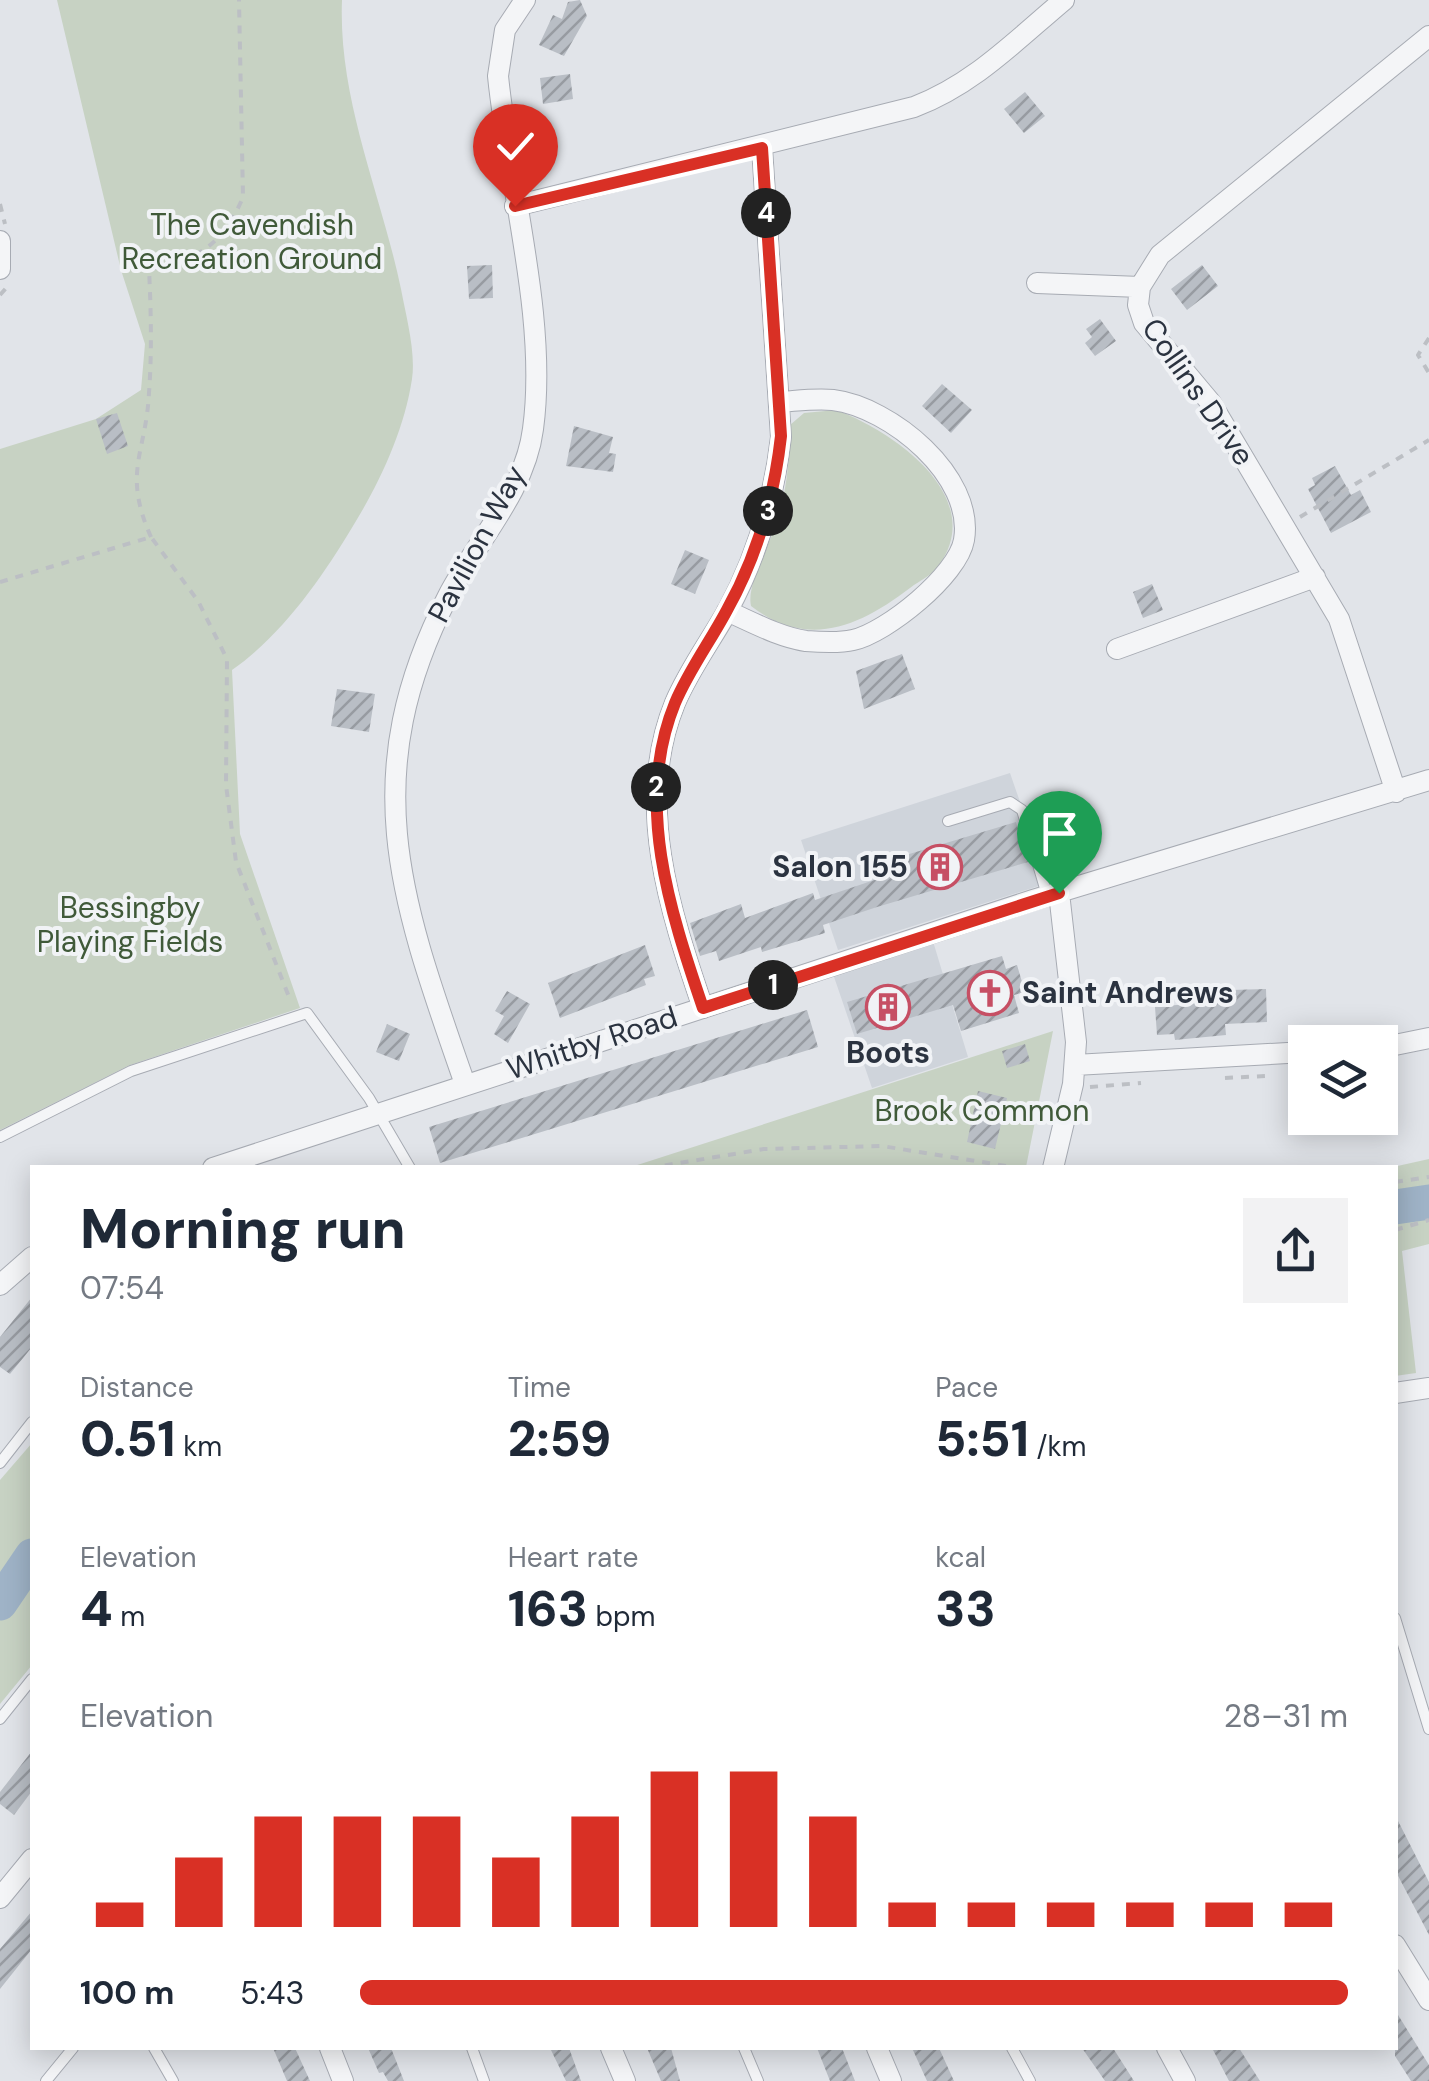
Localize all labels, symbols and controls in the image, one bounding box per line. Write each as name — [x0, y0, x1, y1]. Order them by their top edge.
pin — [473, 104, 558, 207]
icon: check — [488, 119, 543, 174]
pin: 4 — [741, 188, 791, 238]
text: 4 — [757, 194, 775, 231]
park label: The Cavendish Recreation Ground — [122, 205, 382, 278]
street label: Collins Drive — [1133, 310, 1263, 473]
street label: Pavilion Way — [419, 458, 534, 629]
pin: 3 — [743, 486, 793, 536]
text: 3 — [760, 492, 776, 529]
pin: 2 — [631, 762, 681, 812]
text: 2 — [648, 768, 664, 805]
pin — [1017, 791, 1102, 894]
icon: arrive — [1032, 806, 1087, 861]
building icon: Salon 155 — [917, 844, 963, 890]
place label: Salon 155 — [772, 847, 908, 886]
park label: Bessingby Playing Fields — [37, 888, 223, 961]
pin: 1 — [748, 960, 798, 1010]
text: 1 — [768, 966, 778, 1003]
church icon: Saint Andrews — [967, 970, 1013, 1016]
place label: Saint Andrews — [1022, 973, 1234, 1012]
building icon: Boots — [865, 984, 911, 1030]
street label: Whitby Road — [501, 997, 682, 1088]
map controls — [1288, 1025, 1398, 1135]
button: layers — [1288, 1025, 1398, 1135]
place label: Boots — [846, 1033, 930, 1072]
park label: Brook Common — [874, 1091, 1090, 1130]
text: Morning run — [80, 1193, 406, 1265]
button: share — [1243, 1198, 1348, 1303]
text: 07:54 — [80, 1267, 164, 1309]
text: Distance — [80, 1369, 194, 1406]
text: Time — [508, 1369, 571, 1406]
text: Pace — [935, 1369, 998, 1406]
text: 0.51 — [80, 1406, 176, 1472]
text: 2:59 — [508, 1406, 611, 1472]
text: 5:51 — [935, 1406, 1029, 1472]
text: km — [176, 1428, 222, 1465]
text: /km — [1029, 1428, 1087, 1465]
text: Elevation — [80, 1539, 197, 1576]
text: Heart rate — [508, 1539, 638, 1576]
text: kcal — [935, 1539, 986, 1576]
text: 4 — [80, 1576, 113, 1642]
text: 163 — [508, 1576, 588, 1642]
text: 33 — [935, 1576, 996, 1642]
text: m — [113, 1598, 145, 1635]
text: bpm — [588, 1598, 656, 1635]
text: Elevation — [80, 1695, 213, 1737]
text: 28–31 m — [1224, 1695, 1348, 1737]
text: 100 m — [80, 1972, 174, 2014]
text: 5:43 — [240, 1972, 304, 2014]

